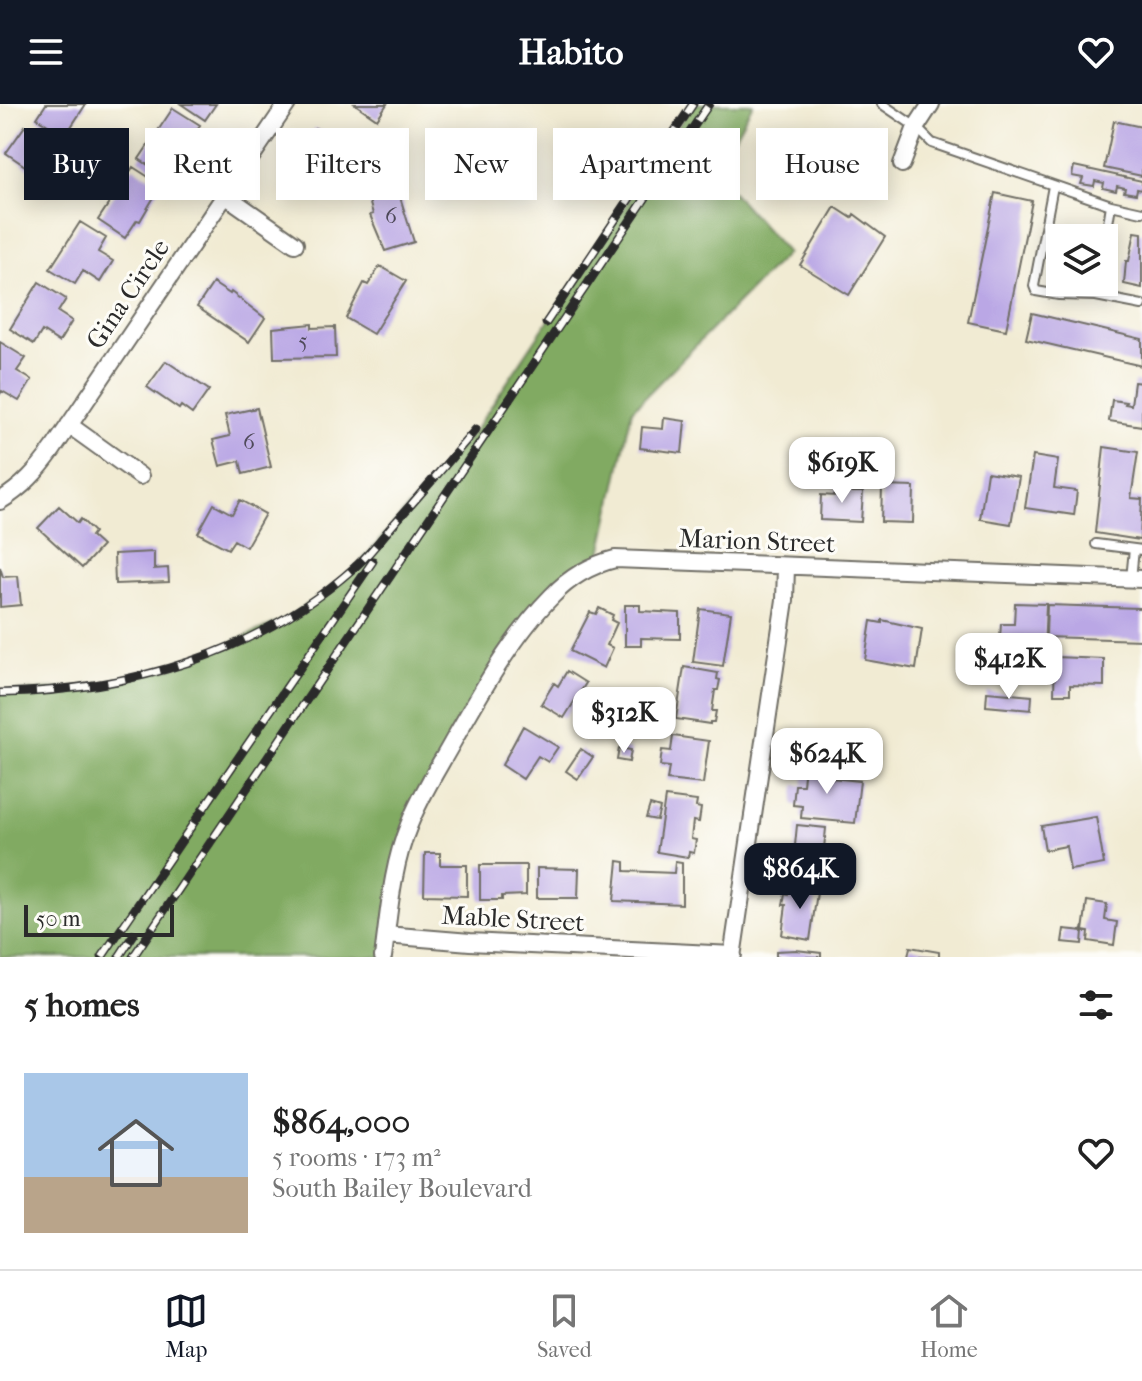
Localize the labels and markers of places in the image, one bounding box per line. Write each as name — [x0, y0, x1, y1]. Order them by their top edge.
pin: $619K — [786, 437, 898, 505]
pin: $412K — [953, 633, 1065, 701]
pin: $312K — [568, 687, 680, 755]
pin: $624K — [771, 728, 883, 796]
pin: $864K — [744, 843, 856, 911]

